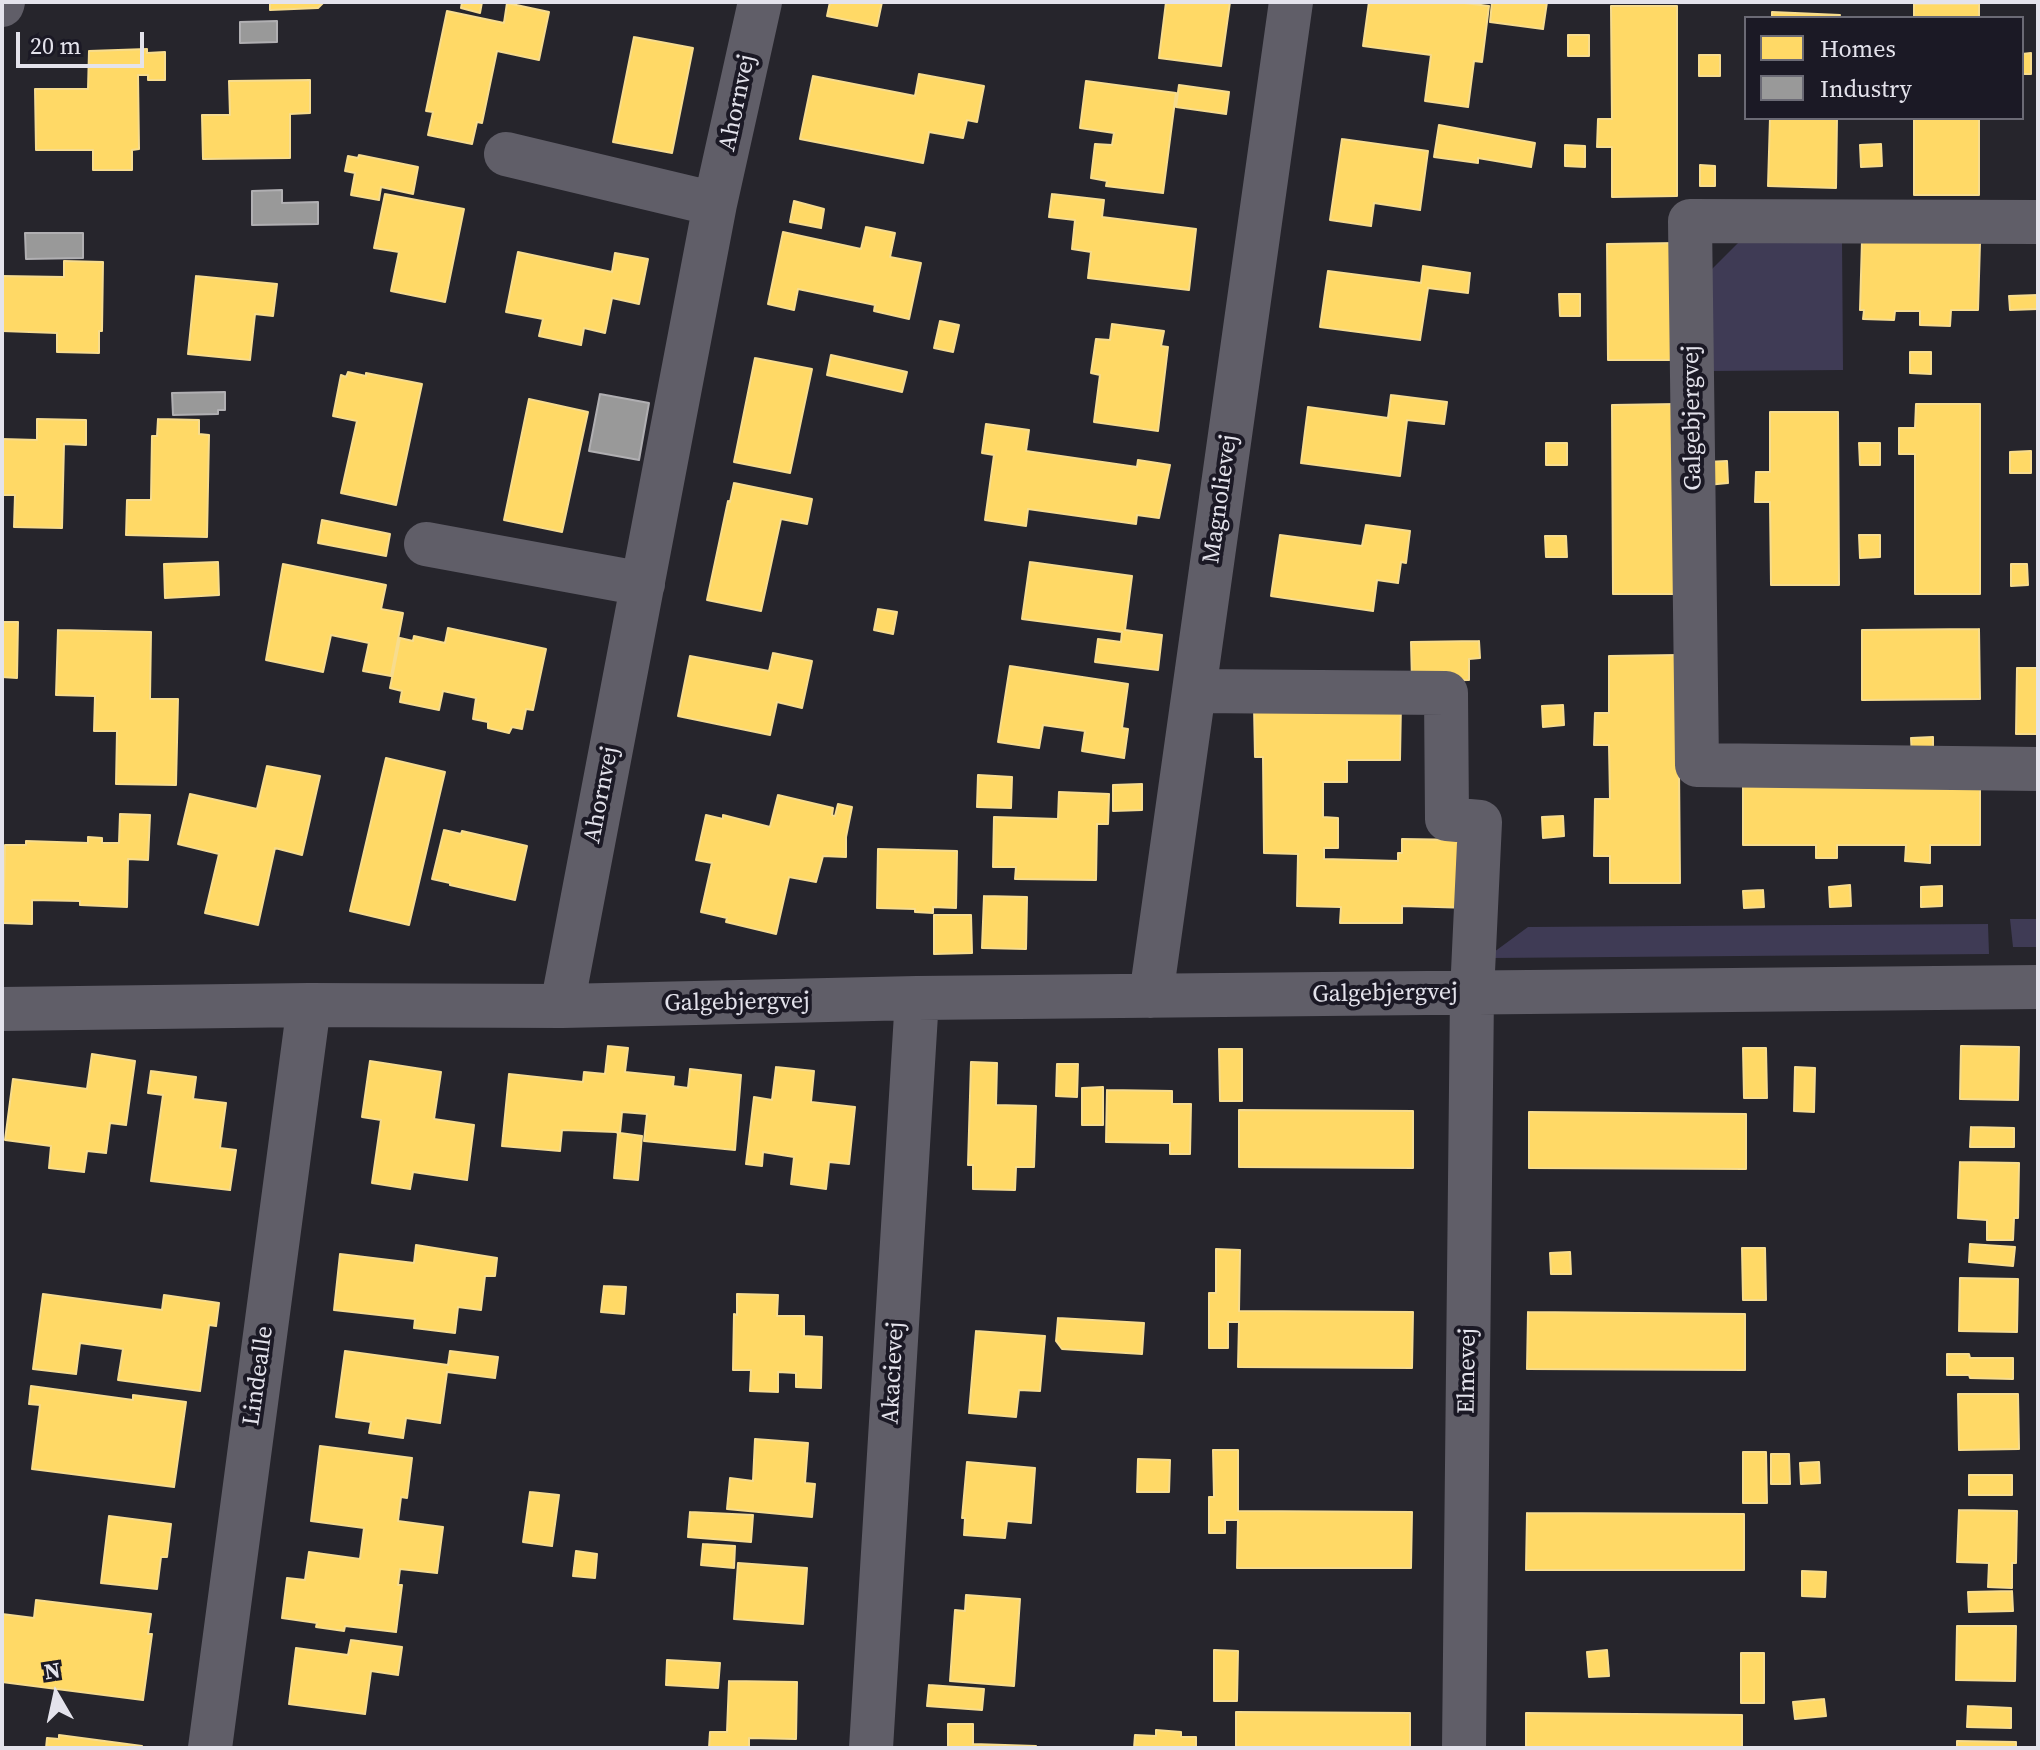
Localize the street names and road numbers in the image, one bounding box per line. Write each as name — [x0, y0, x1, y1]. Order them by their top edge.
street label: Ahornvej — [714, 52, 762, 154]
street label: Galgebjergvej — [1677, 345, 1709, 491]
street label: Magnolievej — [1198, 433, 1244, 565]
street label: Ahornvej — [579, 744, 625, 846]
street label: Galgebjergvej — [1312, 978, 1458, 1010]
street label: Galgebjergvej — [664, 987, 810, 1019]
street label: Akacievej — [877, 1321, 911, 1425]
street label: Lindealle — [238, 1324, 280, 1428]
street label: Elmevej — [1453, 1328, 1483, 1414]

